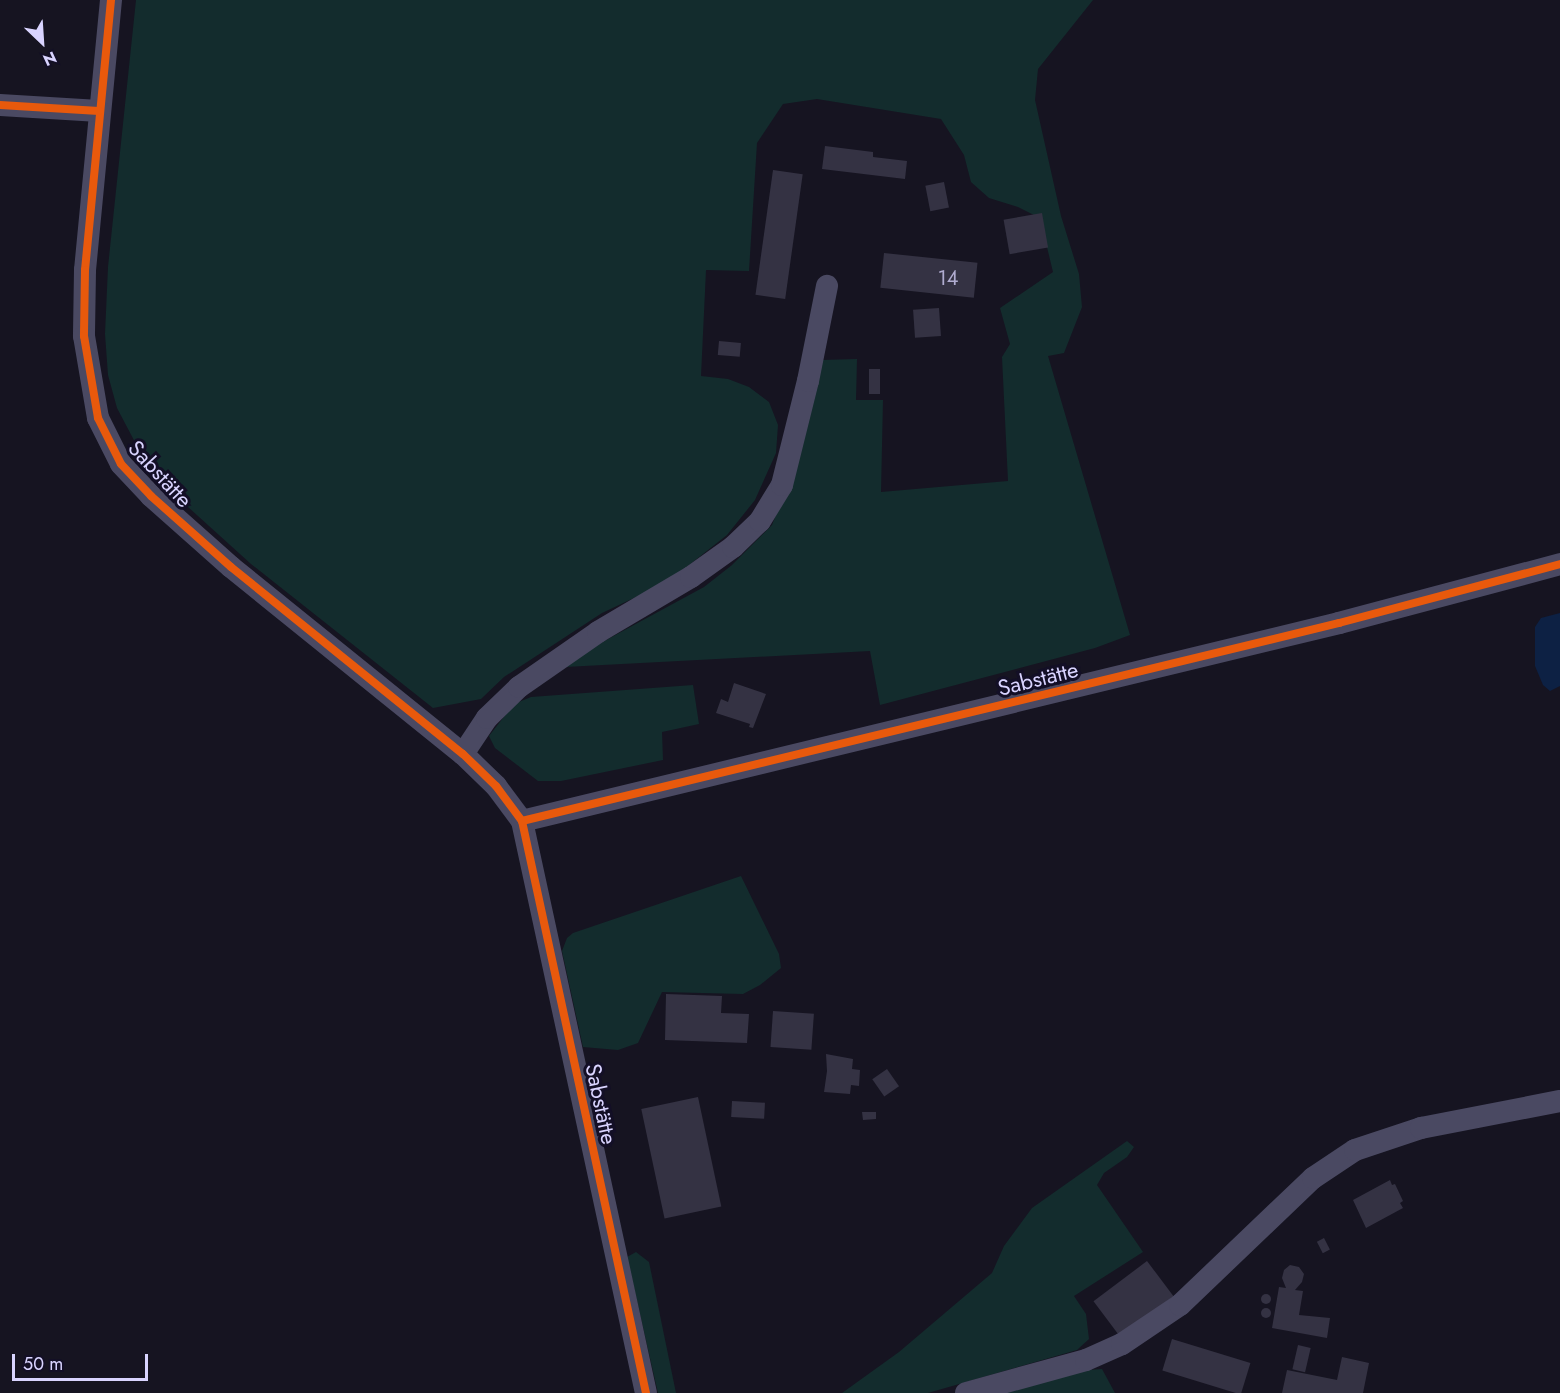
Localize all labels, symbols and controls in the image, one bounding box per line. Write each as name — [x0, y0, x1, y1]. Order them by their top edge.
north arrow — [12, 12, 72, 72]
text: N — [39, 46, 60, 72]
house number: 14 — [938, 266, 958, 290]
street label: Sabstätte — [122, 435, 198, 513]
street label: Sabstätte — [995, 656, 1081, 702]
street label: Sabstätte — [580, 1061, 622, 1147]
scale bar — [15, 1342, 152, 1380]
text: 50 m — [23, 1351, 63, 1377]

